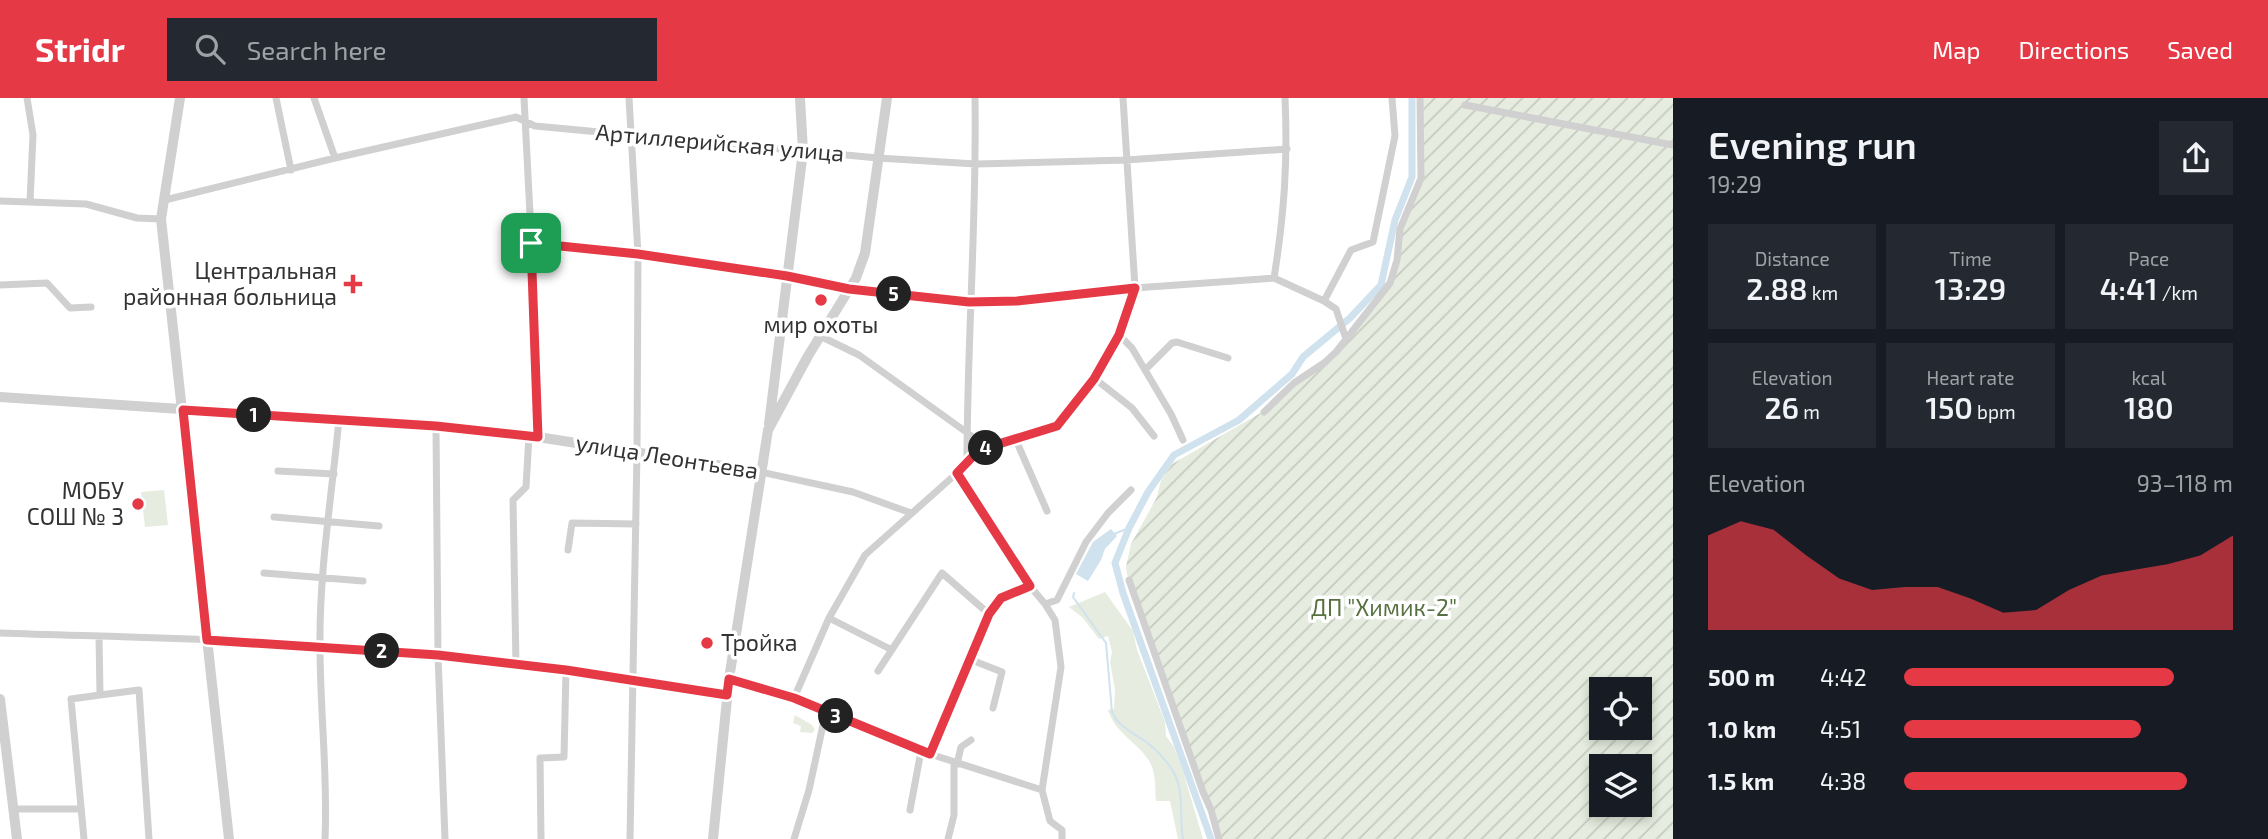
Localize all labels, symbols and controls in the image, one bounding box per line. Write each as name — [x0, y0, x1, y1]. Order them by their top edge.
search box — [167, 18, 657, 81]
text: Stridr — [35, 29, 125, 69]
icon: search — [191, 30, 229, 68]
text: Search here — [247, 34, 386, 65]
text: Map — [1932, 35, 1980, 64]
text: Directions — [2018, 35, 2129, 64]
text: Saved — [2167, 35, 2233, 64]
street label: Артиллерийская улица — [595, 117, 846, 168]
text: Evening run — [1708, 121, 1917, 167]
button: share — [2159, 121, 2233, 195]
text: 19:29 — [1708, 170, 1762, 198]
pin — [501, 213, 561, 273]
icon: arrive — [512, 224, 550, 262]
text: Distance — [1755, 247, 1830, 270]
text: Time — [1949, 247, 1992, 270]
text: Pace — [2128, 247, 2169, 270]
place label: Центральная районная больница — [123, 256, 337, 310]
text: 2.88 — [1746, 270, 1808, 306]
text: 13:29 — [1935, 270, 2006, 306]
text: 4:41 — [2100, 270, 2157, 306]
marker: Центральная районная больница — [343, 274, 363, 294]
pin: 5 — [876, 276, 912, 312]
text: km — [1808, 281, 1838, 304]
text: /km — [2157, 281, 2198, 304]
text: 5 — [888, 282, 899, 305]
marker: мир охоты — [813, 292, 829, 308]
place label: мир охоты — [764, 310, 878, 338]
text: Elevation — [1752, 366, 1832, 389]
text: Heart rate — [1927, 366, 2014, 389]
text: kcal — [2131, 366, 2166, 389]
text: 26 — [1764, 389, 1799, 425]
text: 150 — [1925, 389, 1973, 425]
text: 180 — [2124, 389, 2174, 425]
pin: 1 — [236, 398, 272, 432]
text: m — [1799, 400, 1820, 423]
text: bpm — [1973, 400, 2016, 423]
text: 1 — [249, 403, 258, 426]
street label: улица Леонтьева — [574, 428, 760, 485]
pin: 4 — [968, 430, 1004, 466]
text: 4 — [979, 436, 992, 459]
text: Elevation — [1708, 469, 1806, 497]
text: 93–118 m — [2137, 469, 2233, 497]
place label: МОБУ СОШ № 3 — [27, 476, 124, 530]
marker: МОБУ СОШ № 3 — [130, 496, 146, 512]
park label: ДП "Химик-2" — [1311, 593, 1457, 621]
place label: Тройка — [721, 628, 797, 656]
pin: 2 — [364, 634, 400, 668]
marker: Тройка — [699, 635, 715, 651]
text: 2 — [376, 639, 387, 662]
text: 500 m — [1708, 663, 1775, 691]
text: 4:42 — [1820, 663, 1867, 691]
map controls — [1589, 677, 1652, 817]
button: locate — [1589, 677, 1652, 740]
pin: 3 — [818, 698, 854, 734]
text: 3 — [830, 704, 841, 727]
text: 1.0 km — [1708, 715, 1776, 743]
text: 4:51 — [1820, 715, 1861, 743]
button: layers — [1589, 754, 1652, 817]
text: 1.5 km — [1708, 767, 1774, 795]
text: 4:38 — [1820, 767, 1866, 795]

